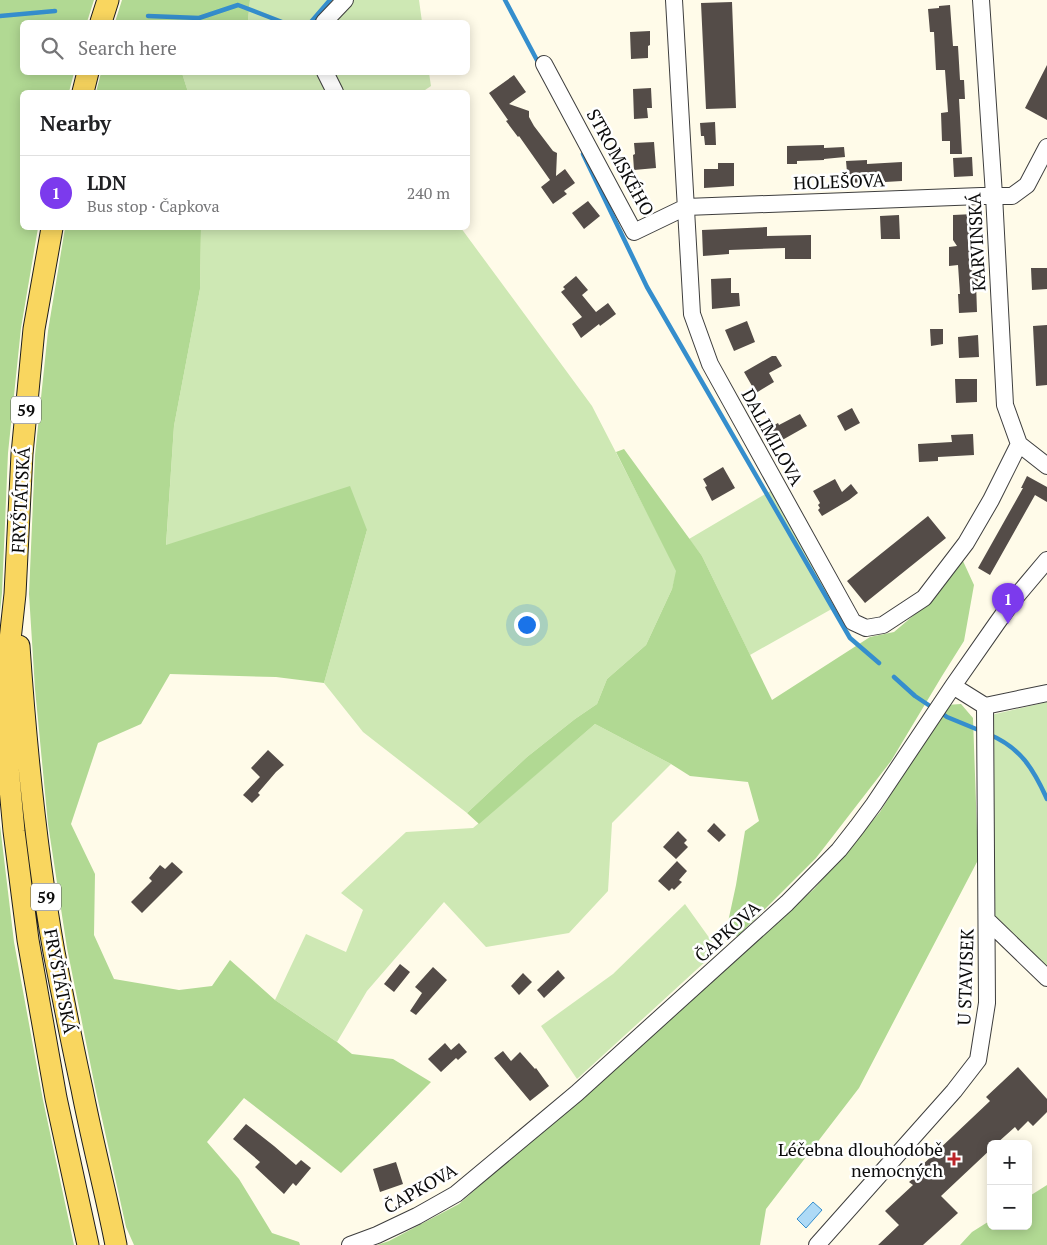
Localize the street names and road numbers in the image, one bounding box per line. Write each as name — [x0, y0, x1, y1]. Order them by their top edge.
street label: STROMSKÉHO — [582, 104, 660, 220]
street label: HOLEŠOVA — [793, 167, 886, 195]
street label: KARVINSKÁ — [961, 191, 991, 292]
street label: DALIMILOVA — [737, 384, 810, 490]
road number: 59 — [11, 396, 41, 424]
street label: FRYŠTÁTSKÁ — [5, 446, 35, 554]
road number: 59 — [31, 884, 61, 910]
street label: ČAPKOVA — [689, 895, 765, 967]
street label: FRYŠTÁTSKÁ — [39, 927, 83, 1036]
street label: U STAVISEK — [951, 928, 979, 1026]
street label: ČAPKOVA — [379, 1157, 461, 1219]

